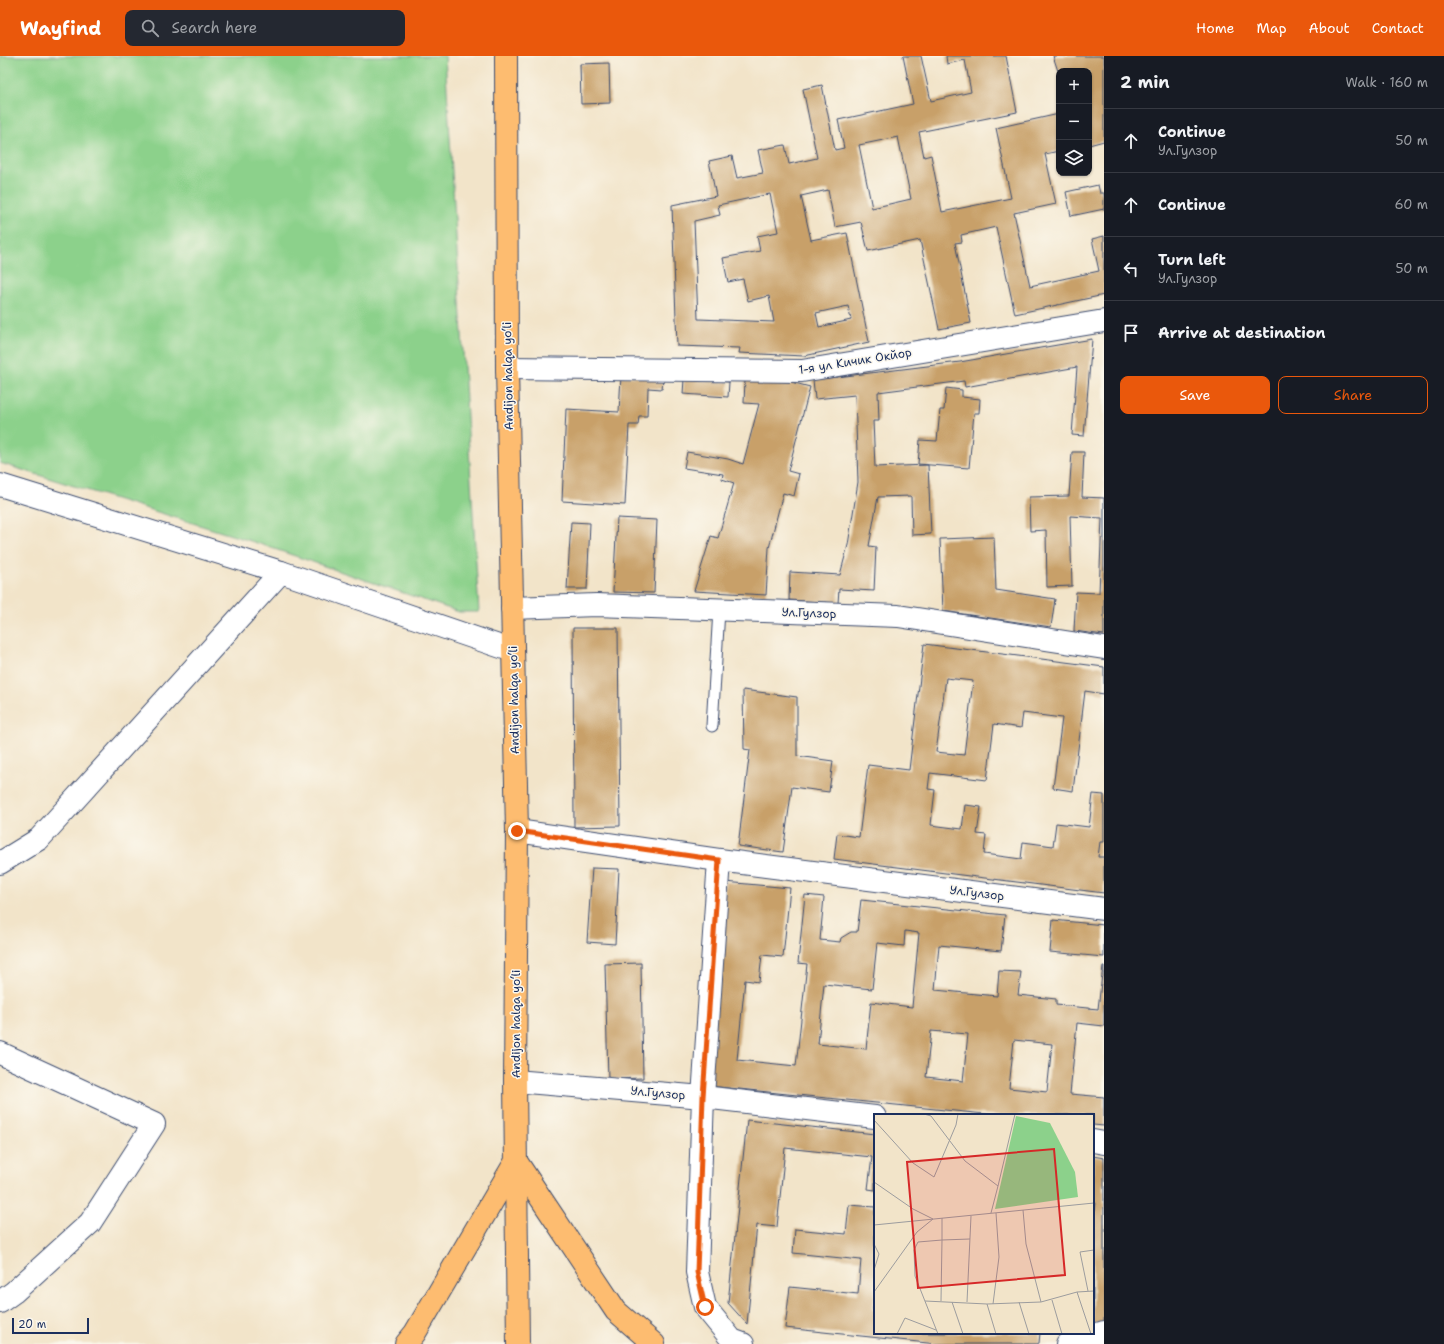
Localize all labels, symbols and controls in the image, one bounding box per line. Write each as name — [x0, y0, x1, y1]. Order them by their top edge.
search box — [125, 10, 405, 46]
text: Wayfind — [20, 16, 101, 41]
icon: search — [139, 17, 161, 39]
text: Search here — [171, 18, 257, 38]
text: Home — [1196, 19, 1235, 37]
text: Map — [1257, 19, 1287, 37]
text: About — [1309, 19, 1350, 37]
text: Contact — [1372, 19, 1424, 37]
map controls — [1056, 68, 1092, 176]
button: + — [1056, 68, 1092, 104]
text: 2 min — [1120, 71, 1170, 93]
text: Walk · 160 m — [1346, 74, 1428, 91]
button: − — [1056, 104, 1092, 140]
text: Continue — [1158, 122, 1226, 142]
icon: ahead — [1120, 130, 1142, 152]
text: 50 m — [1395, 132, 1428, 149]
button: layers — [1056, 140, 1092, 176]
text: Ул.Гулзор — [1158, 142, 1217, 159]
icon: ahead — [1120, 194, 1142, 216]
text: Continue — [1158, 195, 1226, 215]
text: 60 m — [1395, 196, 1428, 213]
text: Turn left — [1158, 250, 1226, 270]
icon: left — [1120, 258, 1142, 280]
text: 50 m — [1395, 260, 1428, 277]
text: Ул.Гулзор — [1158, 270, 1217, 287]
street label: Andijon halqa yo‘li — [499, 322, 517, 430]
icon: arrive — [1120, 322, 1142, 344]
text: Arrive at destination — [1158, 323, 1326, 343]
street label: 1-я ул Кичик Окйор — [797, 344, 913, 378]
button: Save — [1120, 376, 1270, 414]
button: Share — [1278, 376, 1428, 414]
street label: Ул.Гулзор — [781, 604, 837, 622]
street label: Andijon halqa yo‘li — [505, 646, 523, 754]
route end — [508, 822, 526, 840]
street label: Ул.Гулзор — [949, 882, 1005, 904]
street label: Andijon halqa yo‘li — [508, 970, 524, 1078]
street label: Ул.Гулзор — [630, 1083, 686, 1103]
inset map — [874, 1114, 1094, 1334]
route start — [696, 1298, 714, 1316]
scale bar — [12, 1316, 89, 1335]
text: 20 m — [18, 1317, 46, 1332]

